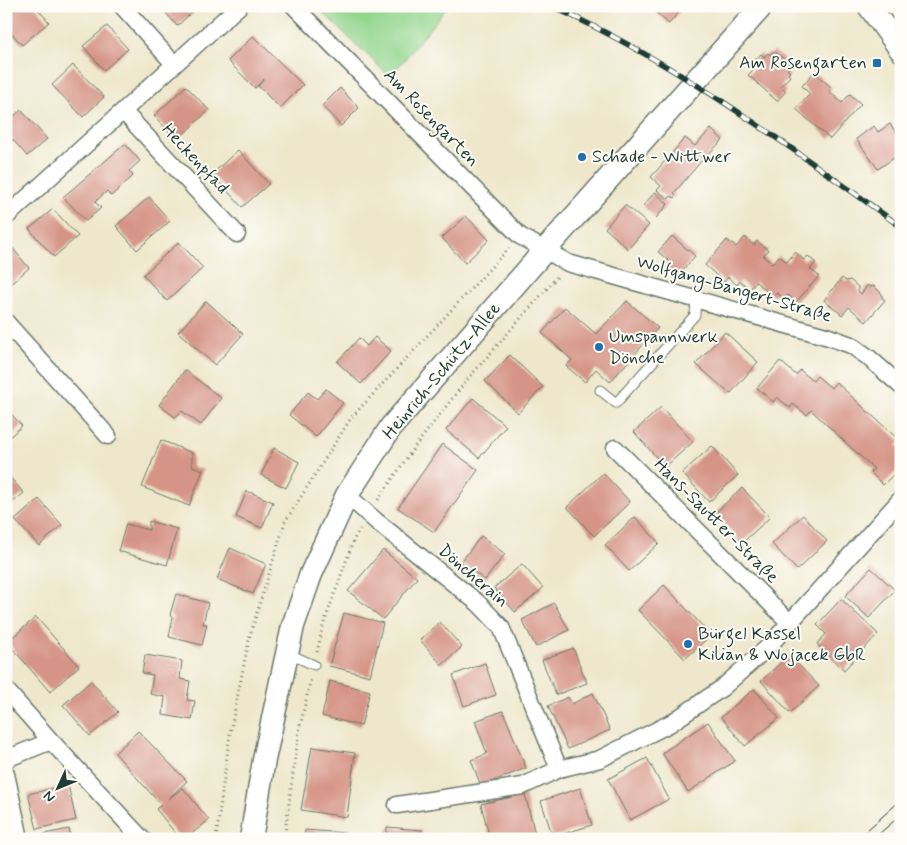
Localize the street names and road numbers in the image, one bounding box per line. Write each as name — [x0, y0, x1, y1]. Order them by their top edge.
street label: Am Rosengarten — [376, 64, 484, 174]
street label: Heckenpfad — [156, 118, 234, 200]
street label: Wolfgang-Bangert-Straße — [633, 250, 834, 329]
street label: Heinrich-Schütz-Allee — [377, 297, 507, 445]
street label: Hans-Sautter-Straße — [648, 453, 784, 589]
street label: Döncherain — [433, 539, 513, 613]

